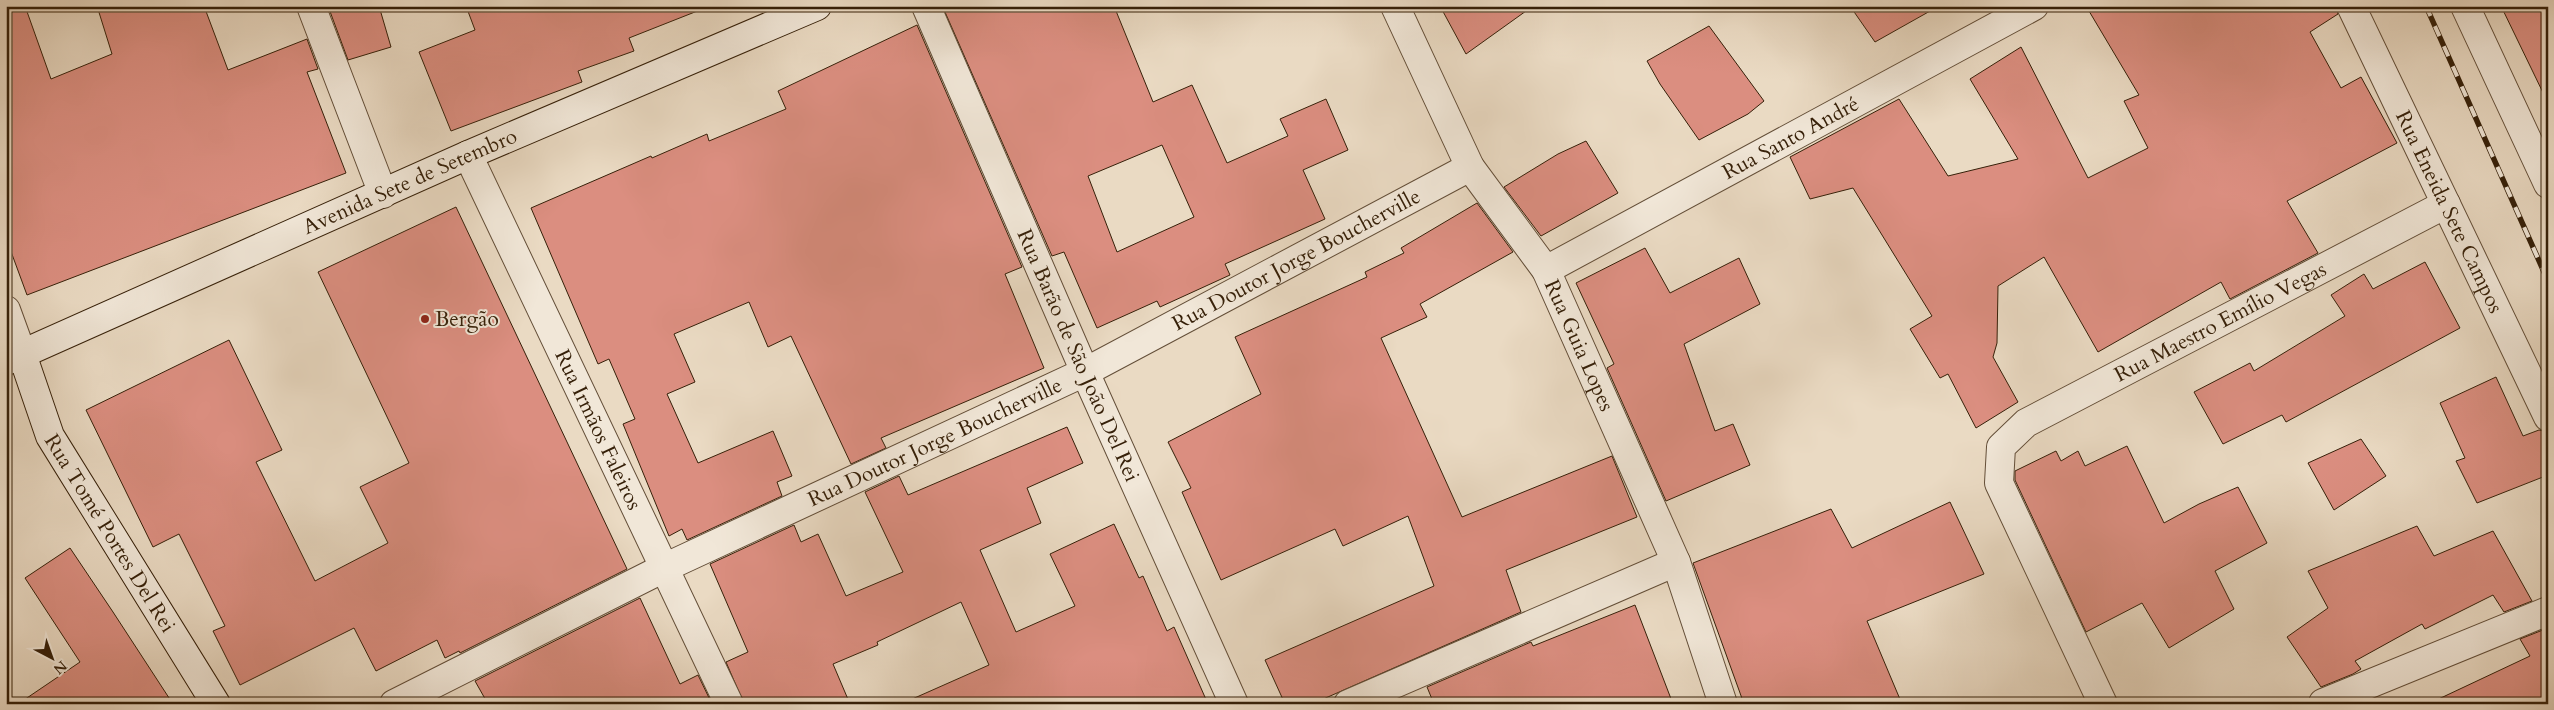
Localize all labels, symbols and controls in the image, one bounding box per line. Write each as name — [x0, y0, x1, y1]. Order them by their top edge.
street label: Rua Santo André — [1717, 89, 1864, 187]
street label: Rua Eneida Sete Campos — [2388, 106, 2510, 318]
street label: Avenida Sete de Setembro — [298, 122, 522, 242]
street label: Rua Doutor Jorge Boucherville — [1167, 182, 1426, 338]
street label: Rua Barão de São João Del Rei — [1010, 225, 1146, 486]
street label: Rua Maestro Emílio Vegas — [2109, 255, 2331, 389]
street label: Rua Guia Lopes — [1537, 275, 1621, 416]
place label: Bergão — [435, 305, 499, 334]
marker: Bergão — [419, 313, 431, 325]
street label: Rua Irmãos Faleiros — [548, 345, 649, 515]
street label: Rua Doutor Jorge Boucherville — [803, 371, 1067, 514]
street label: Rua Tomé Portes Del Rei — [37, 429, 182, 638]
north arrow — [28, 632, 78, 682]
text: N — [49, 656, 71, 679]

